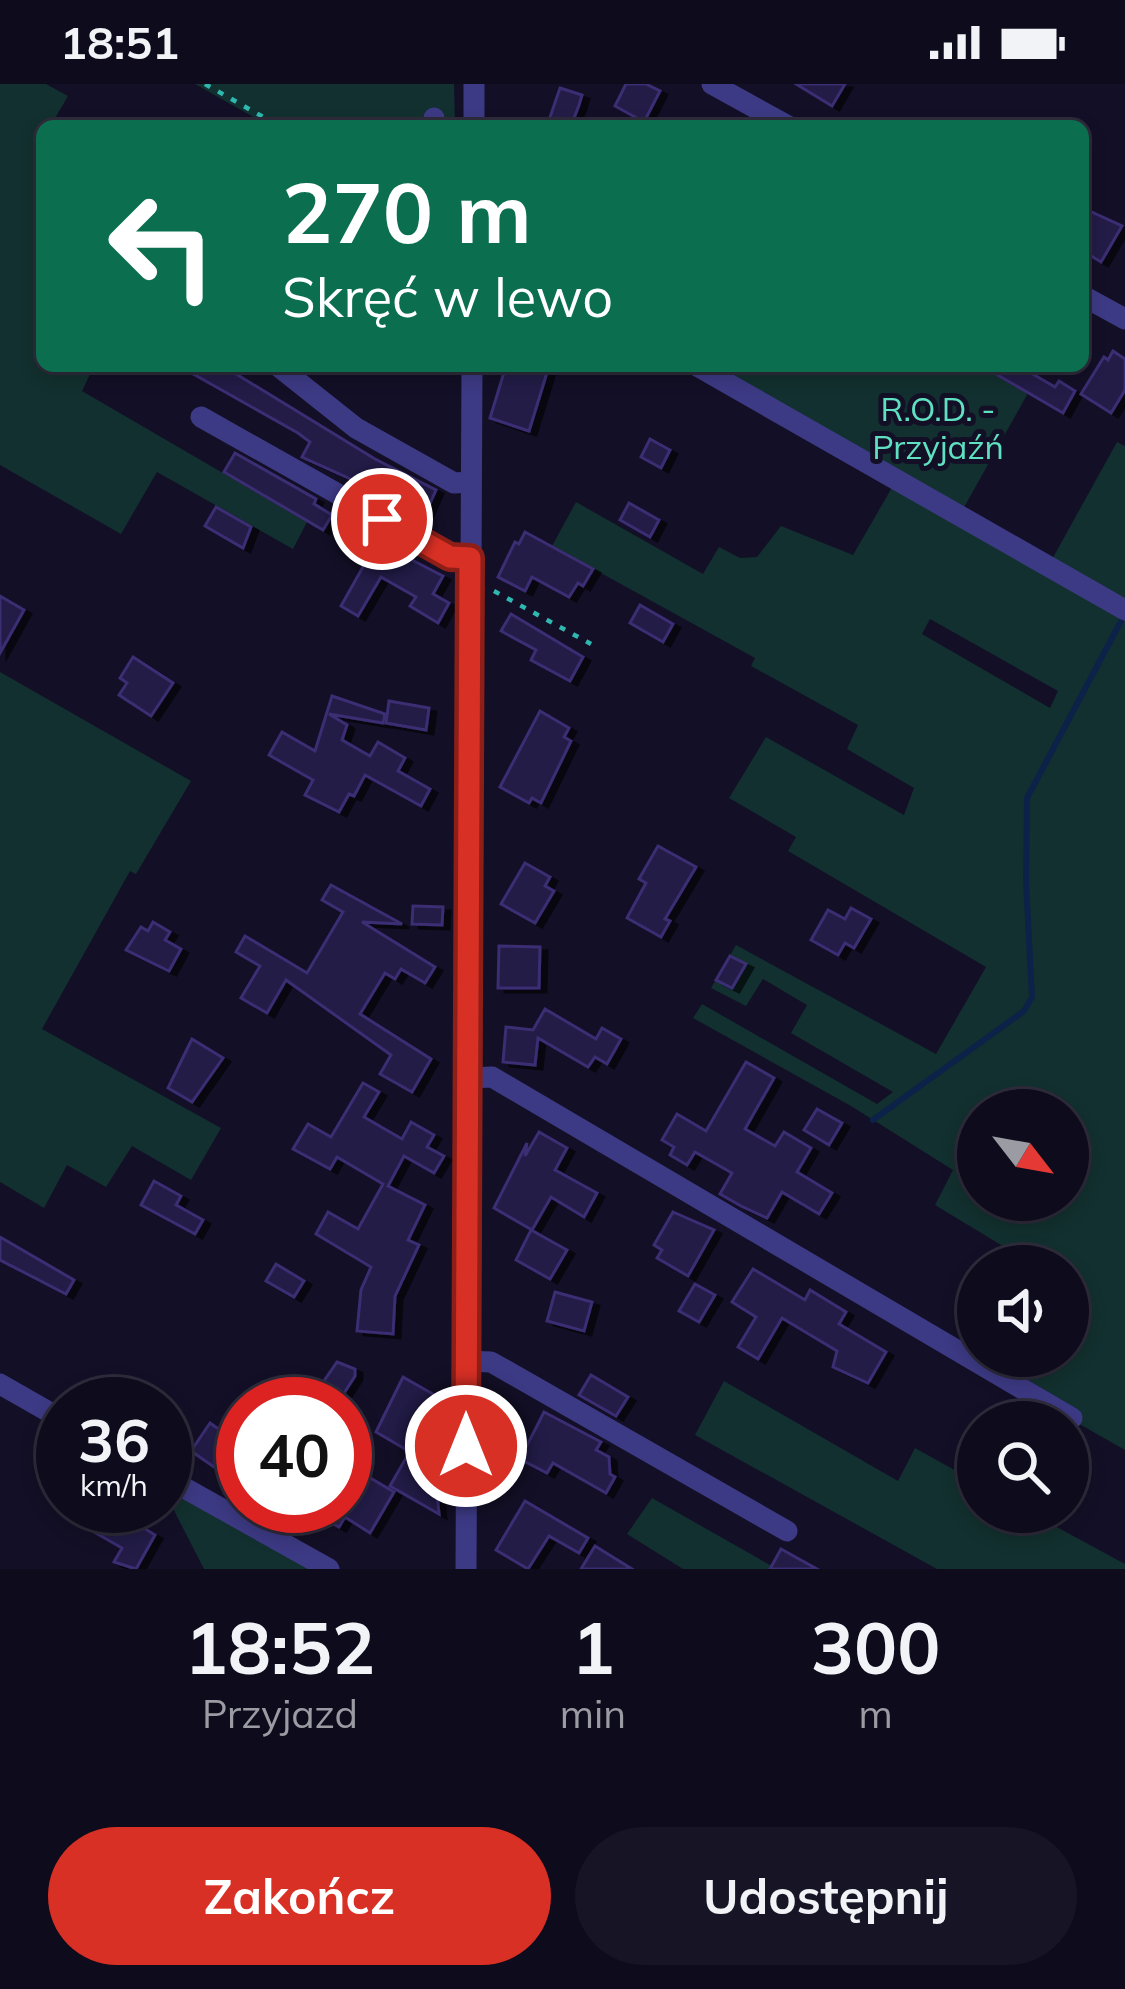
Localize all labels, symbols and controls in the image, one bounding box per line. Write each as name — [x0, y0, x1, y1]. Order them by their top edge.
text: 18:51 — [60, 14, 179, 70]
text: 270 m — [282, 159, 532, 264]
icon: left — [84, 168, 240, 324]
text: Skręć w lewo — [282, 263, 613, 331]
park label: R.O.D. - Przyjaźń — [872, 388, 1004, 467]
pin — [331, 468, 433, 570]
icon: arrive — [349, 486, 415, 552]
north arrow — [957, 1089, 1089, 1221]
map controls — [957, 1089, 1089, 1533]
button: sound — [957, 1245, 1089, 1377]
speed limit sign: 40 — [216, 1377, 372, 1533]
position arrow — [403, 1383, 529, 1509]
button: search — [957, 1401, 1089, 1533]
text: 36 — [78, 1402, 150, 1477]
text: km/h — [80, 1466, 148, 1504]
text: 18:52 — [185, 1602, 375, 1692]
text: 1 — [571, 1602, 615, 1692]
text: 300 — [811, 1602, 940, 1692]
text: Przyjazd — [202, 1689, 358, 1738]
text: min — [560, 1689, 626, 1738]
text: m — [858, 1689, 893, 1738]
button: Zakończ — [48, 1827, 551, 1965]
button: Udostępnij — [575, 1827, 1077, 1965]

